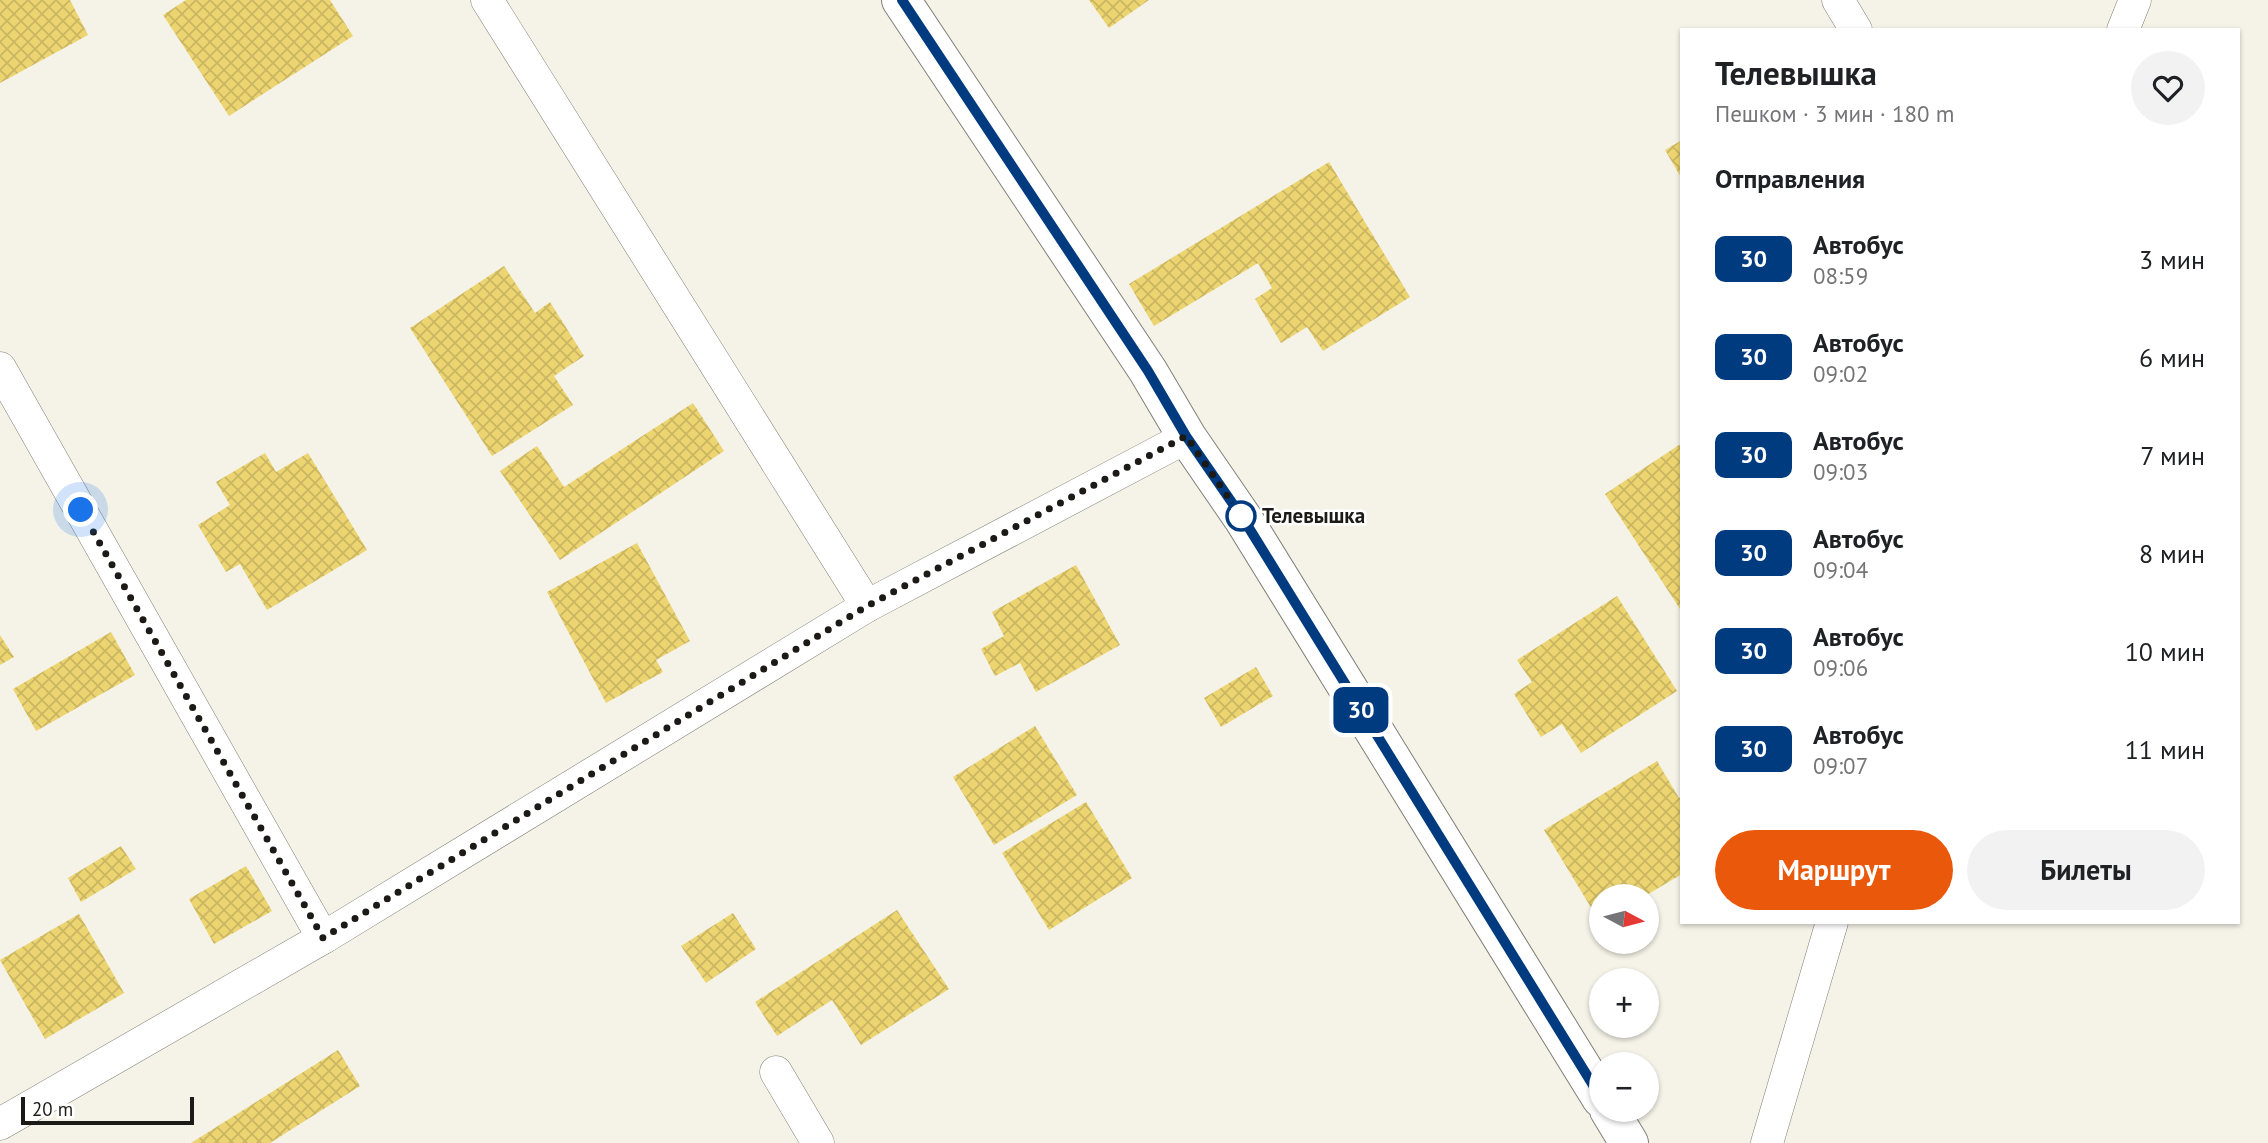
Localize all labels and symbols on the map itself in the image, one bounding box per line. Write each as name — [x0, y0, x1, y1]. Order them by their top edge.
your location — [63, 492, 98, 527]
marker: Телевышка — [1226, 501, 1256, 531]
place label: Телевышка — [1262, 502, 1365, 529]
line badge: 30 — [1330, 687, 1392, 733]
north arrow — [1589, 884, 1659, 954]
scale bar — [21, 1094, 194, 1126]

